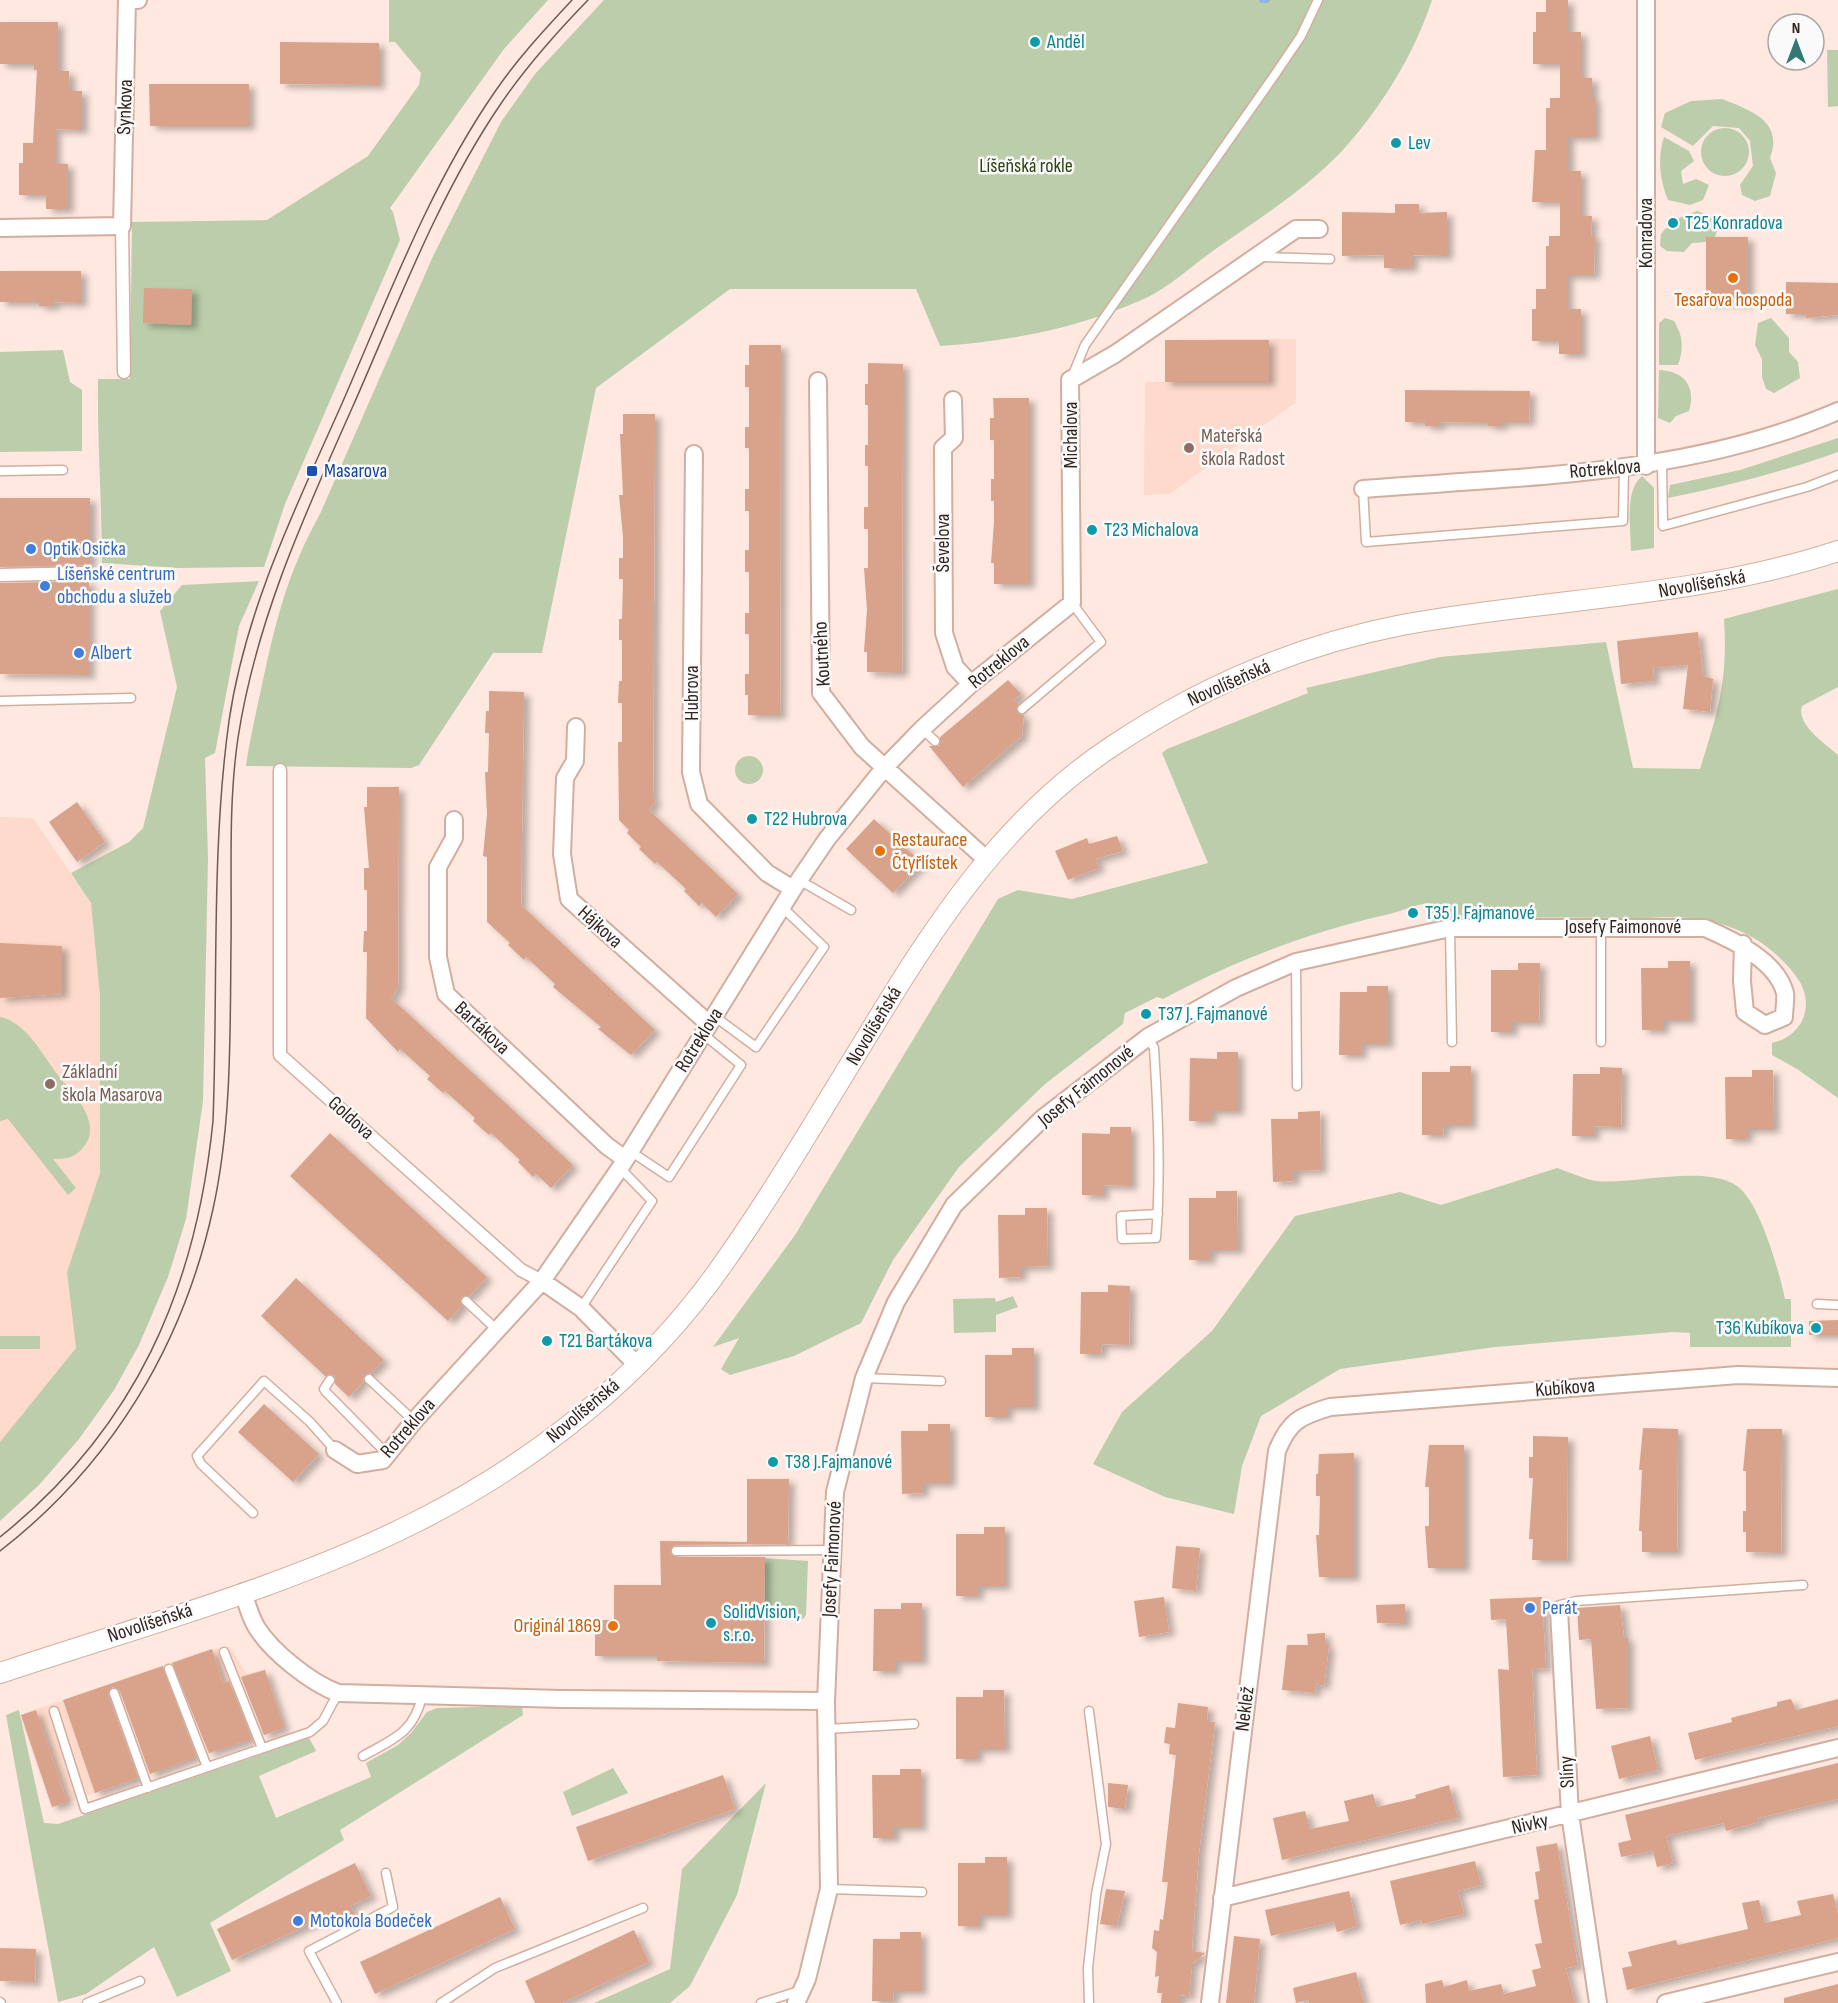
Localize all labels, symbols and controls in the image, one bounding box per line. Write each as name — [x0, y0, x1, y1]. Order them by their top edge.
north arrow — [1766, 12, 1826, 72]
text: N — [1792, 19, 1800, 38]
place label: Anděl — [1046, 30, 1085, 54]
marker: Anděl — [1028, 35, 1042, 49]
street label: Synkova — [112, 79, 138, 135]
place label: Lev — [1408, 131, 1431, 155]
marker: Lev — [1389, 136, 1403, 150]
park label: Líšeňská rokle — [979, 154, 1073, 178]
street label: Konradova — [1634, 198, 1658, 268]
place label: T25 Konradova — [1685, 211, 1783, 235]
marker: T25 Konradova — [1666, 216, 1680, 230]
marker: Tesařova hospoda — [1726, 271, 1740, 285]
place label: Tesařova hospoda — [1674, 288, 1792, 312]
street label: Michalova — [1059, 402, 1083, 468]
place label: Mateřská škola Radost — [1201, 424, 1285, 471]
marker: Mateřská škola Radost — [1182, 441, 1196, 455]
street label: Rotreklova — [1568, 454, 1642, 484]
place label: Masarova — [324, 459, 387, 483]
marker: Masarova — [305, 464, 319, 478]
street label: Ševelova — [931, 513, 955, 573]
place label: T23 Michalova — [1104, 518, 1199, 542]
marker: T23 Michalova — [1085, 523, 1099, 537]
place label: Optik Osička — [43, 537, 126, 561]
marker: Optik Osička — [24, 542, 38, 556]
place label: Líšeňské centrum obchodu a služeb — [57, 562, 175, 609]
street label: Novolíšeňská — [1657, 565, 1747, 603]
marker: Líšeňské centrum obchodu a služeb — [38, 579, 52, 593]
street label: Koutného — [808, 621, 836, 687]
street label: Rotreklova — [964, 630, 1034, 694]
place label: Albert — [90, 641, 132, 665]
marker: Albert — [72, 646, 86, 660]
street label: Novolíšeňská — [1184, 654, 1274, 712]
street label: Hubrova — [680, 665, 704, 721]
place label: T22 Hubrova — [764, 807, 847, 831]
marker: T22 Hubrova — [745, 812, 759, 826]
place label: Restaurace Čtyřlístek — [892, 828, 967, 875]
marker: Restaurace Čtyřlístek — [873, 844, 887, 858]
street label: Hájkova — [573, 901, 627, 953]
place label: T35 J. Fajmanové — [1425, 901, 1535, 925]
marker: T35 J. Fajmanové — [1406, 906, 1420, 920]
street label: Josefy Faimonové — [1564, 915, 1681, 939]
street label: Novolíšeňská — [841, 982, 907, 1070]
street label: Bartákova — [449, 996, 515, 1060]
place label: T37 J. Fajmanové — [1158, 1002, 1268, 1026]
street label: Rotreklova — [670, 1003, 728, 1077]
marker: T37 J. Fajmanové — [1139, 1007, 1153, 1021]
street label: Josefy Faimonové — [1032, 1040, 1139, 1133]
place label: Základní škola Masarova — [62, 1060, 162, 1107]
marker: Základní škola Masarova — [43, 1077, 57, 1091]
street label: Goldova — [323, 1091, 379, 1145]
place label: T36 Kubíkova — [1716, 1316, 1804, 1340]
marker: T36 Kubíkova — [1809, 1321, 1823, 1335]
place label: T21 Bartákova — [559, 1329, 652, 1353]
marker: T21 Bartákova — [540, 1334, 554, 1348]
street label: Kubíkova — [1534, 1373, 1596, 1403]
street label: Novolíšeňská — [542, 1374, 624, 1448]
street label: Rotreklova — [375, 1393, 441, 1463]
place label: T38 J.Fajmanové — [785, 1450, 892, 1474]
marker: T38 J.Fajmanové — [766, 1455, 780, 1469]
street label: Josefy Faimonové — [817, 1500, 847, 1619]
place label: Perát — [1542, 1596, 1578, 1620]
street label: Novolíšeňská — [104, 1598, 196, 1648]
place label: SolidVision, s.r.o. — [723, 1600, 801, 1647]
marker: Perát — [1523, 1601, 1537, 1615]
place label: Originál 1869 — [514, 1614, 601, 1638]
marker: SolidVision, s.r.o. — [704, 1616, 718, 1630]
marker: Originál 1869 — [606, 1619, 620, 1633]
street label: Neklež — [1230, 1685, 1260, 1733]
street label: Slíny — [1554, 1755, 1580, 1789]
street label: Nivky — [1509, 1808, 1551, 1840]
place label: Motokola Bodeček — [310, 1909, 432, 1933]
marker: Motokola Bodeček — [291, 1914, 305, 1928]

